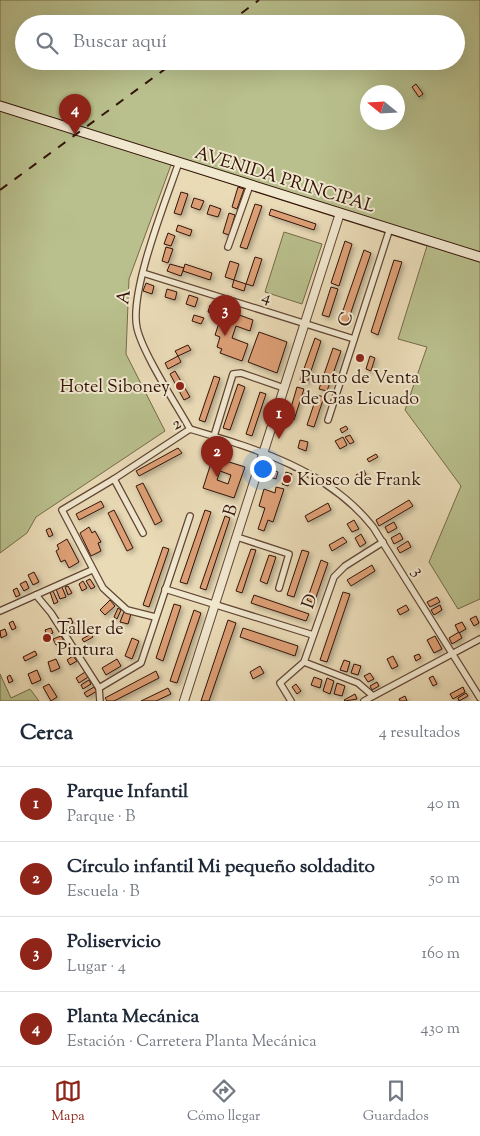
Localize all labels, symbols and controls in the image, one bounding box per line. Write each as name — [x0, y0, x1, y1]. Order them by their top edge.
search box — [15, 15, 465, 70]
icon: search — [33, 29, 61, 57]
text: Buscar aquí — [73, 29, 167, 56]
north arrow — [360, 85, 405, 130]
pin: 4 — [59, 94, 91, 135]
street label: AVENIDA PRINCIPAL — [191, 141, 378, 221]
street label: 4 — [258, 284, 275, 312]
street label: A — [111, 288, 139, 306]
pin: 3 — [209, 295, 241, 336]
street label: C — [332, 309, 362, 331]
marker: Punto de Venta de Gas Licuado — [354, 352, 366, 364]
place label: Punto de Venta de Gas Licuado — [301, 366, 419, 413]
place label: Hotel Siboney — [60, 375, 170, 401]
marker: Hotel Siboney — [174, 380, 186, 392]
pin: 1 — [263, 398, 295, 439]
street label: 2 — [167, 411, 187, 438]
pin: 2 — [201, 436, 233, 477]
your location — [250, 456, 276, 482]
place label: Kiosco de Frank — [297, 468, 421, 494]
marker: Kiosco de Frank — [281, 473, 293, 485]
street label: B — [218, 501, 246, 520]
street label: 3 — [404, 562, 430, 582]
street label: D — [296, 591, 326, 613]
place label: Taller de Pintura — [57, 617, 124, 664]
marker: Taller de Pintura — [41, 632, 53, 644]
text: Cerca — [20, 719, 73, 749]
text: 4 resultados — [379, 722, 460, 745]
text: Parque Infantil — [67, 779, 188, 806]
text: 1 — [33, 793, 39, 816]
text: 40 m — [427, 793, 460, 816]
text: Parque · B — [67, 806, 135, 829]
text: Círculo infantil Mi pequeño soldadito — [67, 854, 375, 881]
text: 2 — [32, 868, 40, 891]
text: 50 m — [429, 868, 460, 891]
text: Escuela · B — [67, 881, 140, 904]
text: Poliservicio — [67, 929, 161, 956]
text: 3 — [33, 943, 39, 966]
text: 160 m — [422, 943, 460, 966]
text: Lugar · 4 — [67, 956, 126, 979]
text: Planta Mecánica — [67, 1004, 199, 1031]
text: 4 — [32, 1018, 40, 1041]
text: 430 m — [421, 1018, 460, 1041]
text: Estación · Carretera Planta Mecánica — [67, 1031, 317, 1054]
tab: Mapa — [51, 1077, 85, 1127]
tab: Cómo llegar — [187, 1077, 260, 1127]
tab: Guardados — [363, 1077, 429, 1127]

